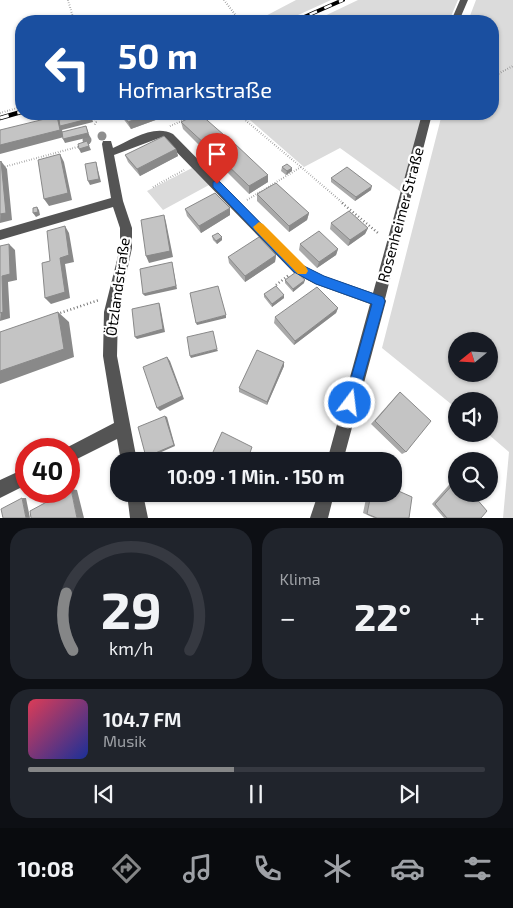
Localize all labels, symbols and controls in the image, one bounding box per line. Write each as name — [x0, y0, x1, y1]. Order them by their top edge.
text: 50 m — [118, 34, 198, 76]
icon: left — [35, 35, 100, 100]
text: Hofmarkstraße — [118, 76, 272, 102]
pin — [196, 133, 238, 184]
icon: arrive — [203, 140, 231, 168]
street label: Rosenheimer Straße — [373, 145, 427, 284]
street label: Ötzlandstraße — [101, 237, 133, 337]
north arrow — [448, 332, 498, 382]
map controls — [448, 332, 498, 502]
position arrow — [323, 376, 375, 428]
button: sound — [448, 392, 498, 442]
speed limit sign: 40 — [15, 438, 80, 503]
button: search — [448, 452, 498, 502]
text: 10:09 · 1 Min. · 150 m — [168, 465, 344, 488]
text: Klima — [280, 569, 320, 588]
text: 29 — [100, 577, 161, 639]
text: 22° — [354, 593, 411, 639]
text: − — [280, 600, 296, 634]
text: + — [470, 600, 485, 634]
text: km/h — [109, 637, 153, 659]
text: 104.7 FM — [103, 708, 181, 731]
text: Musik — [103, 731, 146, 750]
icon: previous — [90, 780, 118, 808]
icon: pause — [242, 780, 270, 808]
icon: next — [395, 780, 423, 808]
icon: directions — [109, 851, 144, 886]
icon: music — [180, 851, 215, 886]
icon: phone — [250, 851, 285, 886]
icon: climate — [320, 851, 355, 886]
icon: car — [390, 851, 425, 886]
icon: filters — [460, 851, 495, 886]
text: 10:08 — [18, 855, 74, 881]

